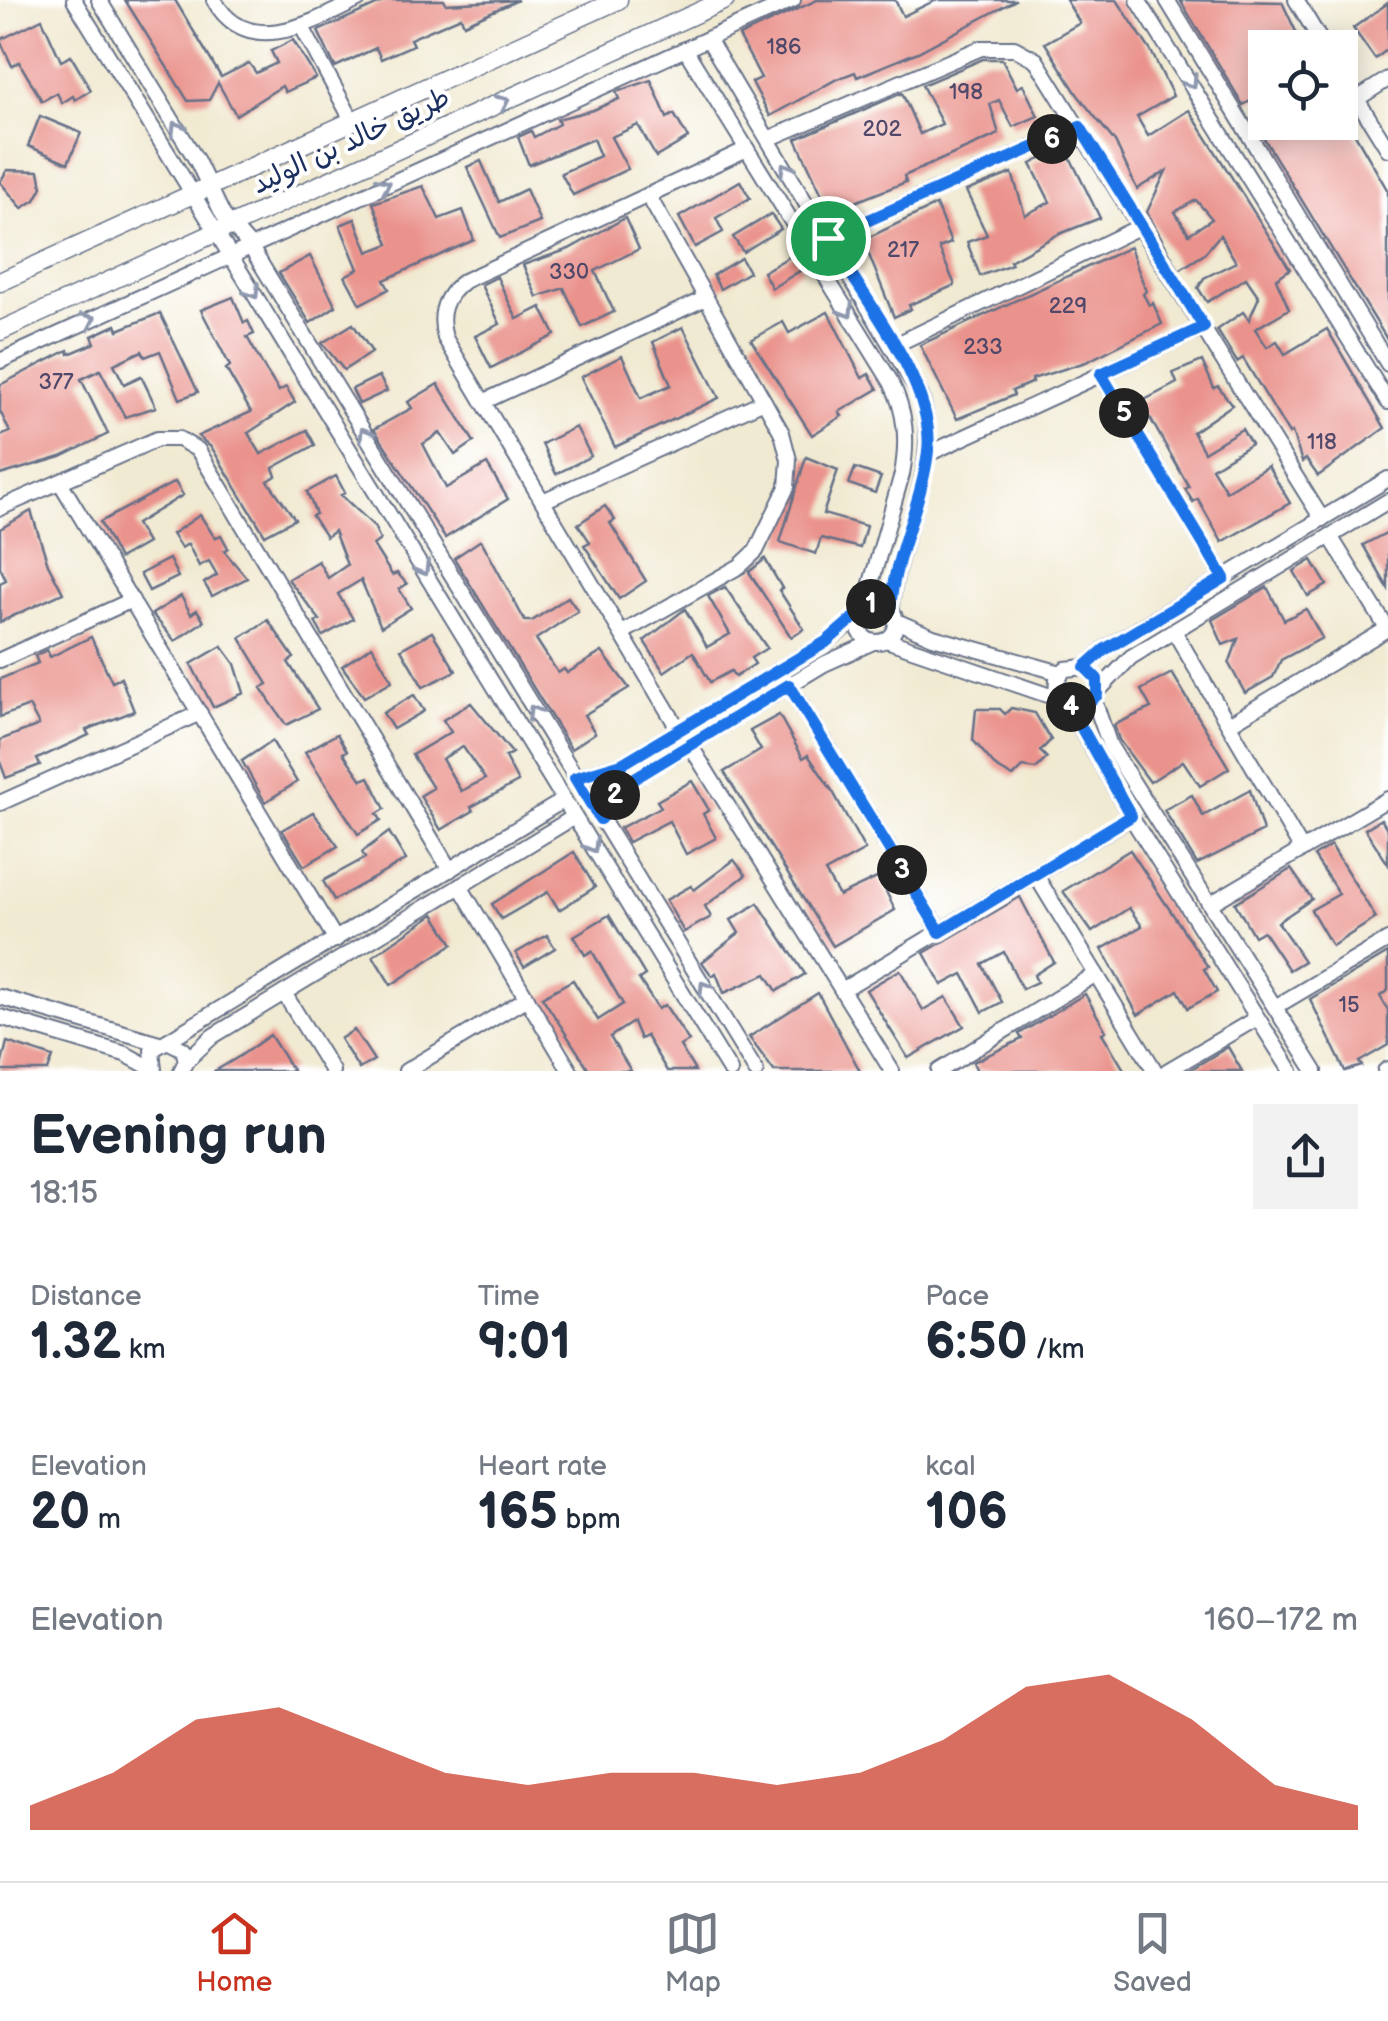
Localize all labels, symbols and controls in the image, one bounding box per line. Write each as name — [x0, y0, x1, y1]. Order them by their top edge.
map controls — [1248, 30, 1358, 140]
button: locate — [1248, 30, 1358, 140]
house number: 186 — [767, 34, 801, 61]
one-way arrow — [1178, 71, 1197, 89]
house number: 198 — [949, 79, 983, 106]
street label: طريق خالد بن الوليد — [247, 81, 456, 202]
one-way arrow — [493, 94, 511, 114]
pin: 6 — [1027, 114, 1077, 164]
house number: 202 — [863, 116, 901, 143]
one-way arrow — [170, 121, 189, 139]
text: 6 — [1044, 122, 1060, 155]
one-way arrow — [779, 162, 798, 180]
one-way arrow — [374, 178, 392, 198]
pin — [786, 196, 871, 281]
icon: arrive — [801, 211, 856, 266]
house number: 217 — [887, 237, 919, 264]
house number: 330 — [549, 259, 589, 286]
one-way arrow — [241, 281, 260, 299]
house number: 229 — [1049, 293, 1087, 320]
one-way arrow — [835, 300, 854, 318]
one-way arrow — [79, 313, 97, 333]
house number: 233 — [963, 334, 1003, 361]
house number: 377 — [38, 369, 74, 396]
pin: 5 — [1099, 388, 1149, 438]
text: 5 — [1116, 396, 1132, 429]
one-way arrow — [358, 427, 377, 445]
house number: 118 — [1307, 429, 1337, 456]
one-way arrow — [410, 558, 429, 576]
pin: 1 — [846, 579, 896, 629]
text: 1 — [865, 587, 877, 620]
pin: 4 — [1046, 682, 1096, 732]
text: 4 — [1063, 690, 1079, 723]
one-way arrow — [527, 704, 546, 722]
pin: 2 — [590, 770, 640, 820]
text: 2 — [607, 778, 623, 811]
one-way arrow — [580, 835, 599, 853]
pin: 3 — [877, 845, 927, 895]
text: 3 — [894, 853, 910, 886]
one-way arrow — [698, 981, 717, 999]
house number: 15 — [1338, 992, 1360, 1019]
text: Evening run — [30, 1103, 327, 1170]
button: share — [1253, 1104, 1358, 1209]
text: 18:15 — [30, 1174, 98, 1213]
text: Distance — [30, 1280, 142, 1313]
text: Time — [478, 1280, 540, 1313]
text: Pace — [925, 1280, 989, 1313]
text: 1.32 — [30, 1313, 121, 1373]
text: 9:01 — [478, 1313, 571, 1373]
text: 6:50 — [925, 1313, 1028, 1373]
text: km — [121, 1333, 166, 1366]
text: /km — [1028, 1333, 1085, 1366]
text: Elevation — [30, 1450, 147, 1483]
text: Heart rate — [478, 1450, 607, 1483]
text: kcal — [925, 1450, 976, 1483]
text: 20 — [30, 1483, 90, 1543]
text: 165 — [478, 1483, 558, 1543]
text: 106 — [925, 1483, 1008, 1543]
text: m — [90, 1503, 121, 1536]
text: bpm — [558, 1503, 621, 1536]
text: Elevation — [30, 1601, 163, 1640]
text: 160–172 m — [1204, 1601, 1358, 1640]
tab: Home — [196, 1906, 272, 1999]
tab: Map — [665, 1906, 721, 1999]
tab: Saved — [1113, 1906, 1192, 1999]

